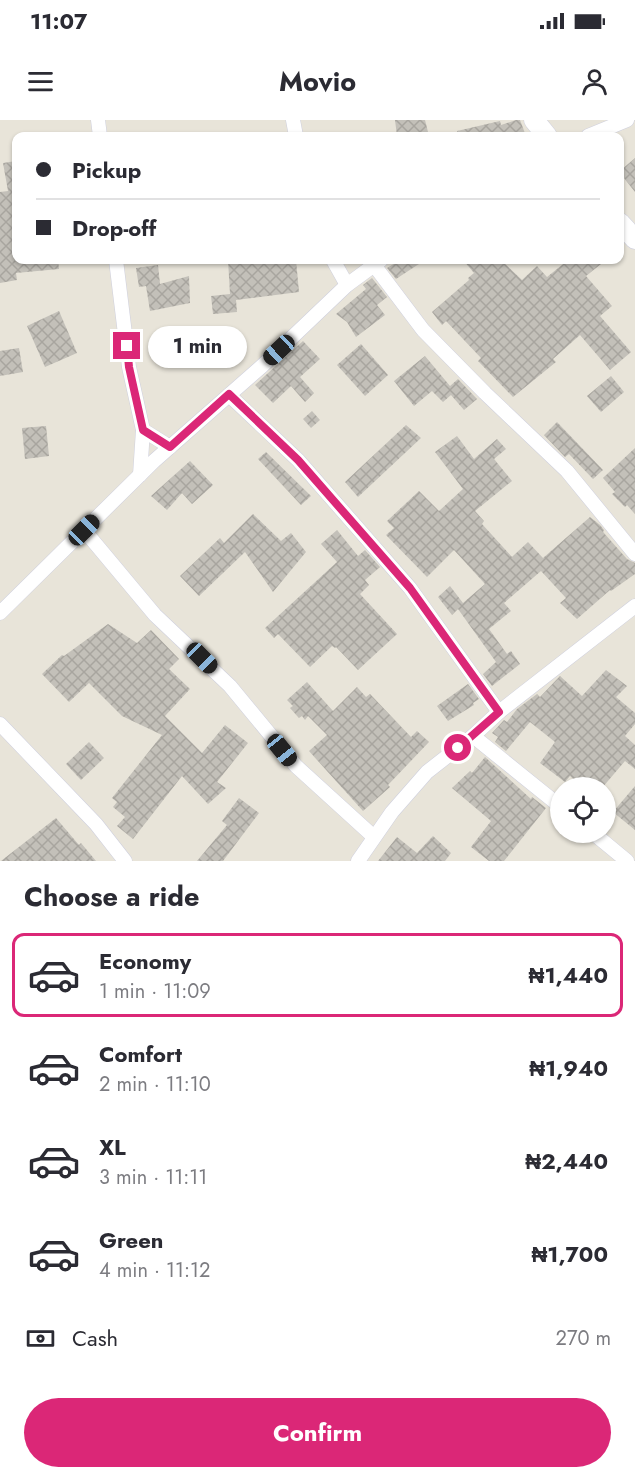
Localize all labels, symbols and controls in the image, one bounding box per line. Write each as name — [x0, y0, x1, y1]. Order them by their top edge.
text: 11:07 — [30, 5, 87, 37]
text: Movio — [279, 62, 356, 101]
icon: menu — [24, 65, 57, 98]
icon: person — [578, 65, 611, 98]
text: Pickup — [72, 154, 141, 186]
text: Drop-off — [72, 212, 156, 244]
callout: 1 min — [148, 325, 247, 367]
car — [260, 331, 298, 369]
route end — [113, 332, 140, 359]
text: 1 min — [173, 332, 222, 361]
car — [65, 511, 103, 549]
car — [183, 639, 221, 677]
car — [264, 730, 300, 770]
route start — [444, 734, 471, 761]
map controls — [550, 777, 616, 843]
button: locate — [550, 777, 616, 843]
text: Choose a ride — [24, 877, 199, 916]
text: Economy — [99, 945, 191, 977]
icon: car — [27, 948, 81, 1002]
text: ₦1,440 — [529, 959, 608, 991]
text: 1 min · 11:09 — [99, 977, 211, 1006]
text: Comfort — [99, 1038, 182, 1070]
icon: car — [27, 1041, 81, 1095]
text: ₦1,940 — [529, 1052, 608, 1084]
text: 2 min · 11:10 — [99, 1070, 211, 1099]
text: XL — [99, 1131, 126, 1163]
icon: car — [27, 1134, 81, 1188]
text: ₦2,440 — [525, 1145, 608, 1177]
text: 3 min · 11:11 — [99, 1163, 207, 1192]
text: Green — [99, 1224, 163, 1256]
icon: car — [27, 1227, 81, 1281]
text: ₦1,700 — [531, 1238, 608, 1270]
text: 4 min · 11:12 — [99, 1256, 210, 1285]
icon: cash — [24, 1322, 57, 1355]
text: Cash — [72, 1322, 118, 1354]
text: 270 m — [556, 1324, 611, 1353]
button: Confirm — [24, 1398, 611, 1467]

